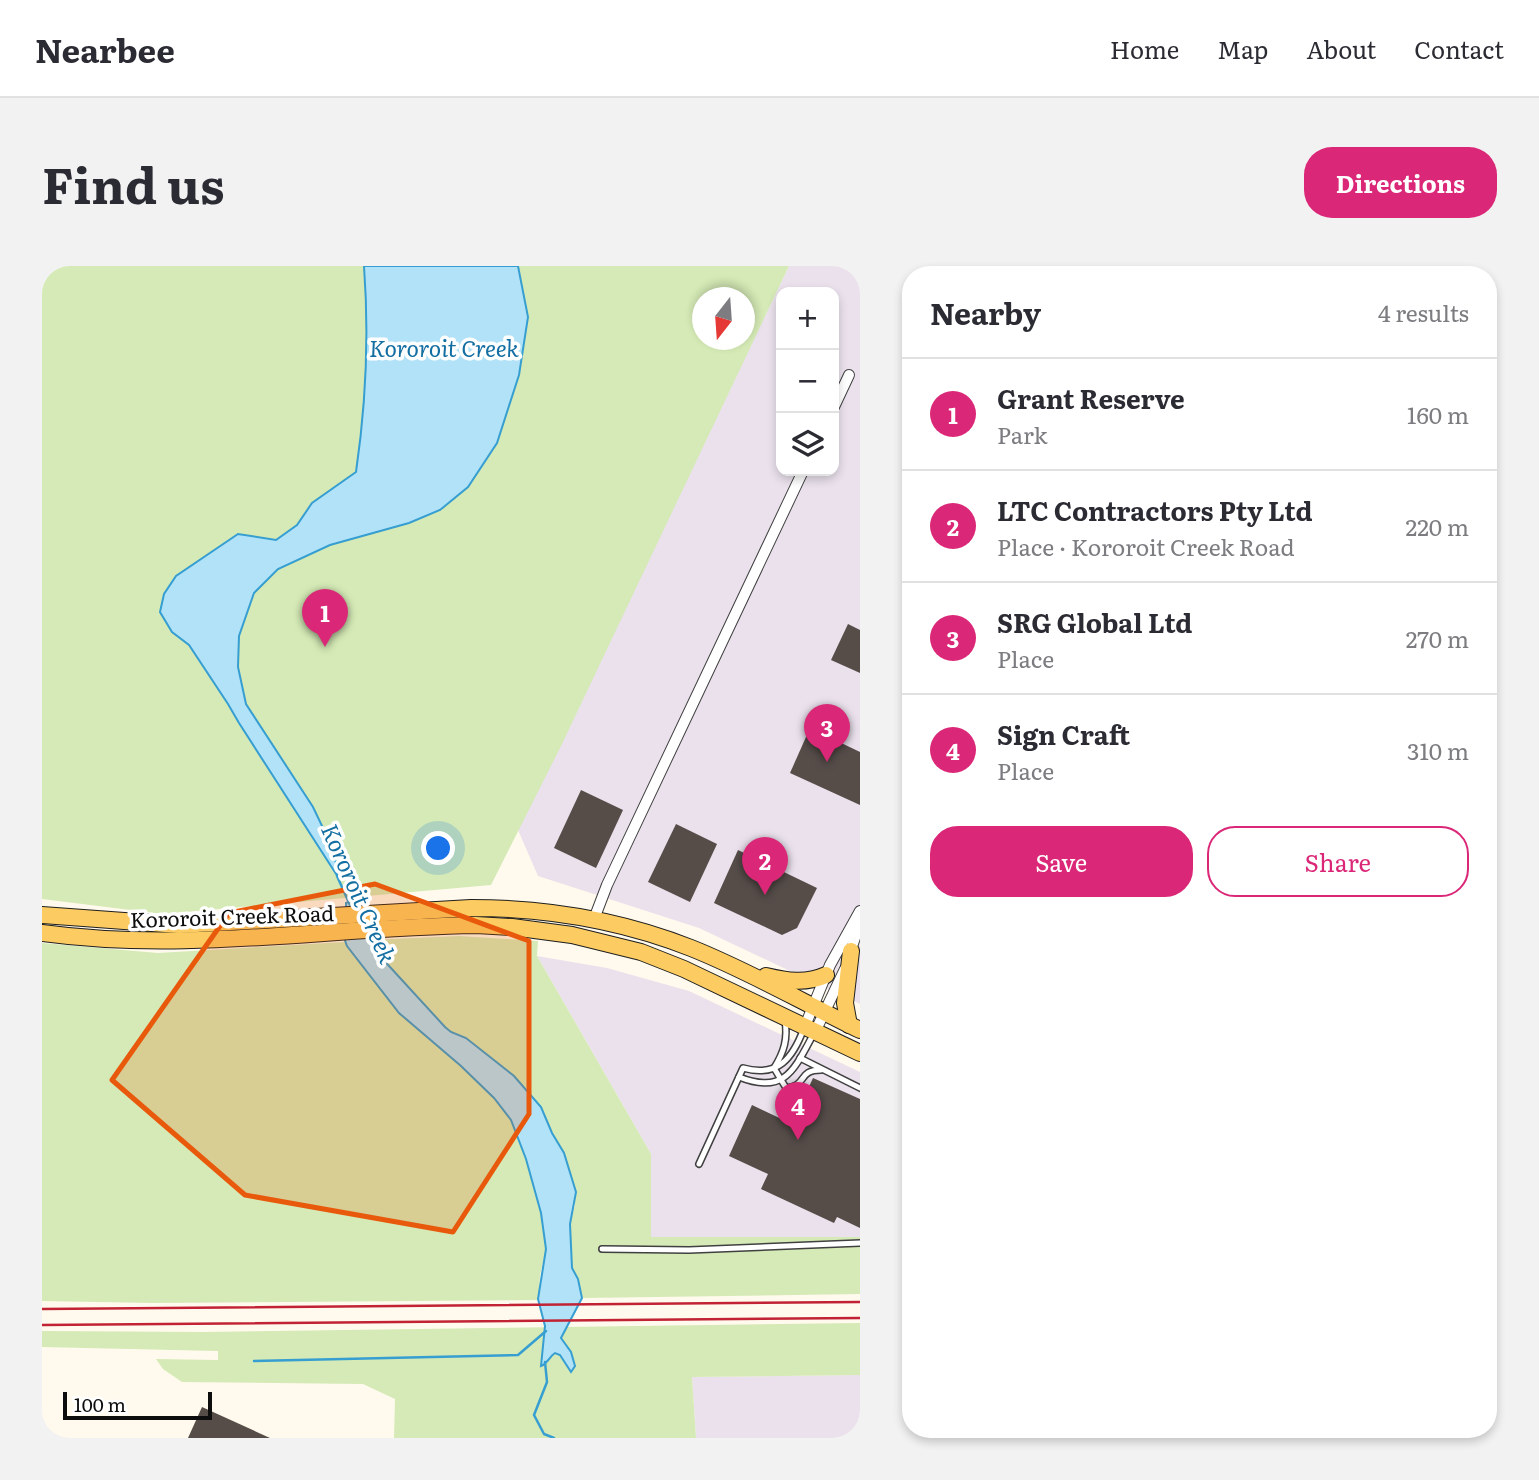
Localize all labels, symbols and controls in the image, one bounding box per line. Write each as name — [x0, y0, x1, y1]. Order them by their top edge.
text: Nearbee — [35, 24, 175, 73]
text: Home — [1110, 31, 1179, 66]
text: Map — [1217, 31, 1268, 66]
text: About — [1306, 31, 1376, 66]
text: Contact — [1414, 31, 1504, 66]
text: Find us — [42, 146, 225, 219]
button: Directions — [1304, 147, 1497, 218]
north arrow — [692, 287, 755, 350]
map controls — [776, 287, 839, 476]
button: + — [776, 287, 839, 350]
text: Nearby — [930, 290, 1041, 334]
text: 4 results — [1378, 295, 1469, 329]
water label: Kororoit Creek — [369, 330, 519, 364]
button: − — [776, 350, 839, 413]
text: Grant Reserve — [997, 378, 1185, 417]
text: 1 — [948, 397, 958, 431]
text: 160 m — [1407, 397, 1469, 431]
button: layers — [776, 413, 839, 476]
text: Park — [997, 417, 1047, 451]
text: LTC Contractors Pty Ltd — [997, 490, 1313, 529]
text: 2 — [947, 509, 959, 543]
text: 220 m — [1405, 509, 1469, 543]
text: Place · Kororoit Creek Road — [997, 529, 1295, 563]
pin: 1 — [302, 589, 348, 647]
text: SRG Global Ltd — [997, 602, 1192, 641]
text: 3 — [947, 621, 959, 655]
text: 270 m — [1406, 621, 1469, 655]
text: Place — [997, 641, 1054, 675]
pin: 3 — [804, 704, 850, 762]
text: Sign Craft — [997, 714, 1130, 753]
text: 4 — [946, 733, 960, 767]
text: 310 m — [1407, 733, 1469, 767]
text: Place — [997, 753, 1054, 787]
water label: Kororoit Creek — [314, 818, 406, 969]
button: Save — [930, 826, 1193, 897]
button: Share — [1207, 826, 1469, 897]
your location — [421, 831, 455, 865]
pin: 2 — [742, 837, 788, 895]
street label: Kororoit Creek Road — [129, 896, 335, 934]
pin: 4 — [775, 1082, 821, 1140]
scale bar — [63, 1389, 212, 1421]
text: 100 m — [74, 1390, 126, 1418]

